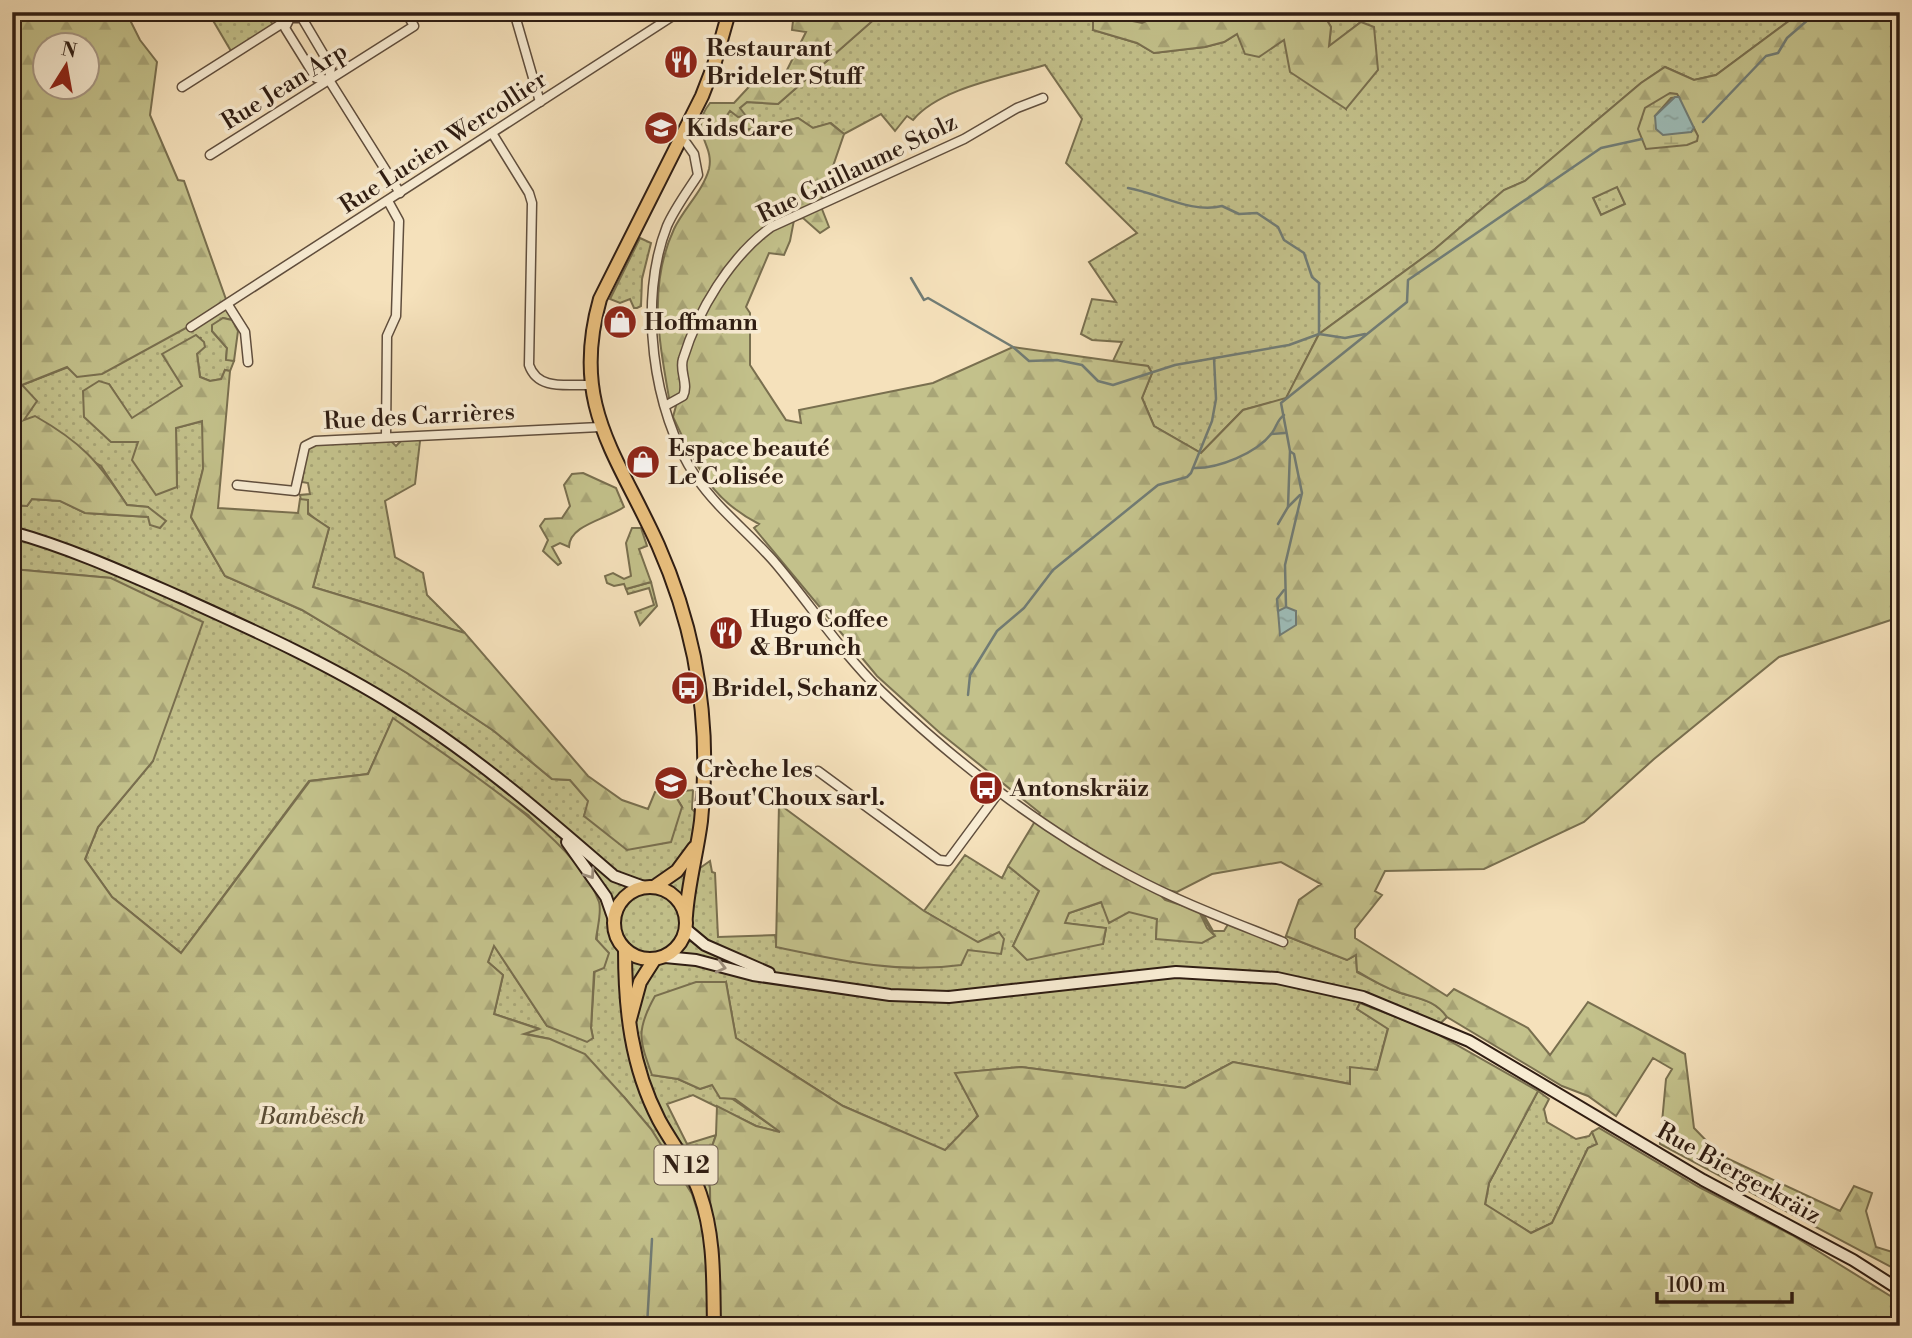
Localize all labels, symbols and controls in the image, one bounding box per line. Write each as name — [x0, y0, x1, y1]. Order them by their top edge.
north arrow — [32, 32, 102, 102]
place label: Restaurant Brideler Stuff — [706, 34, 865, 92]
street label: Rue Jean Arp — [216, 36, 353, 137]
text: N — [59, 37, 79, 64]
restaurant icon: Restaurant Brideler Stuff — [662, 43, 700, 81]
street label: Rue Lucien Wercollier — [334, 65, 553, 221]
street label: Rue Guillaume Stolz — [753, 107, 962, 230]
school or university icon: KidsCare — [642, 109, 680, 147]
place label: KidsCare — [686, 114, 794, 144]
shop icon: Hoffmann — [601, 303, 639, 341]
place label: Hoffmann — [644, 308, 758, 338]
street label: Rue des Carrières — [323, 397, 516, 437]
place label: Espace beauté Le Colisée — [668, 434, 830, 492]
shop icon: Espace beauté Le Colisée — [624, 443, 662, 481]
place label: Hugo Coffee & Brunch — [750, 605, 888, 663]
restaurant icon: Hugo Coffee & Brunch — [707, 614, 745, 652]
bus stop icon: Bridel, Schanz — [669, 669, 707, 707]
place label: Bridel, Schanz — [712, 674, 877, 704]
place label: Crèche les Bout'Choux sarl. — [696, 755, 885, 813]
school or university icon: Crèche les Bout'Choux sarl. — [652, 764, 690, 802]
bus stop icon: Antonskräiz — [967, 769, 1005, 807]
place label: Antonskräiz — [1009, 774, 1149, 804]
one-way arrow — [582, 866, 594, 879]
one-way arrow — [715, 959, 727, 973]
park label: Bambësch — [258, 1102, 366, 1132]
street label: Rue Biergerkräiz — [1651, 1116, 1826, 1231]
road number: N 12 — [654, 1146, 718, 1184]
scale bar — [1657, 1261, 1791, 1305]
text: 100 m — [1667, 1273, 1726, 1299]

